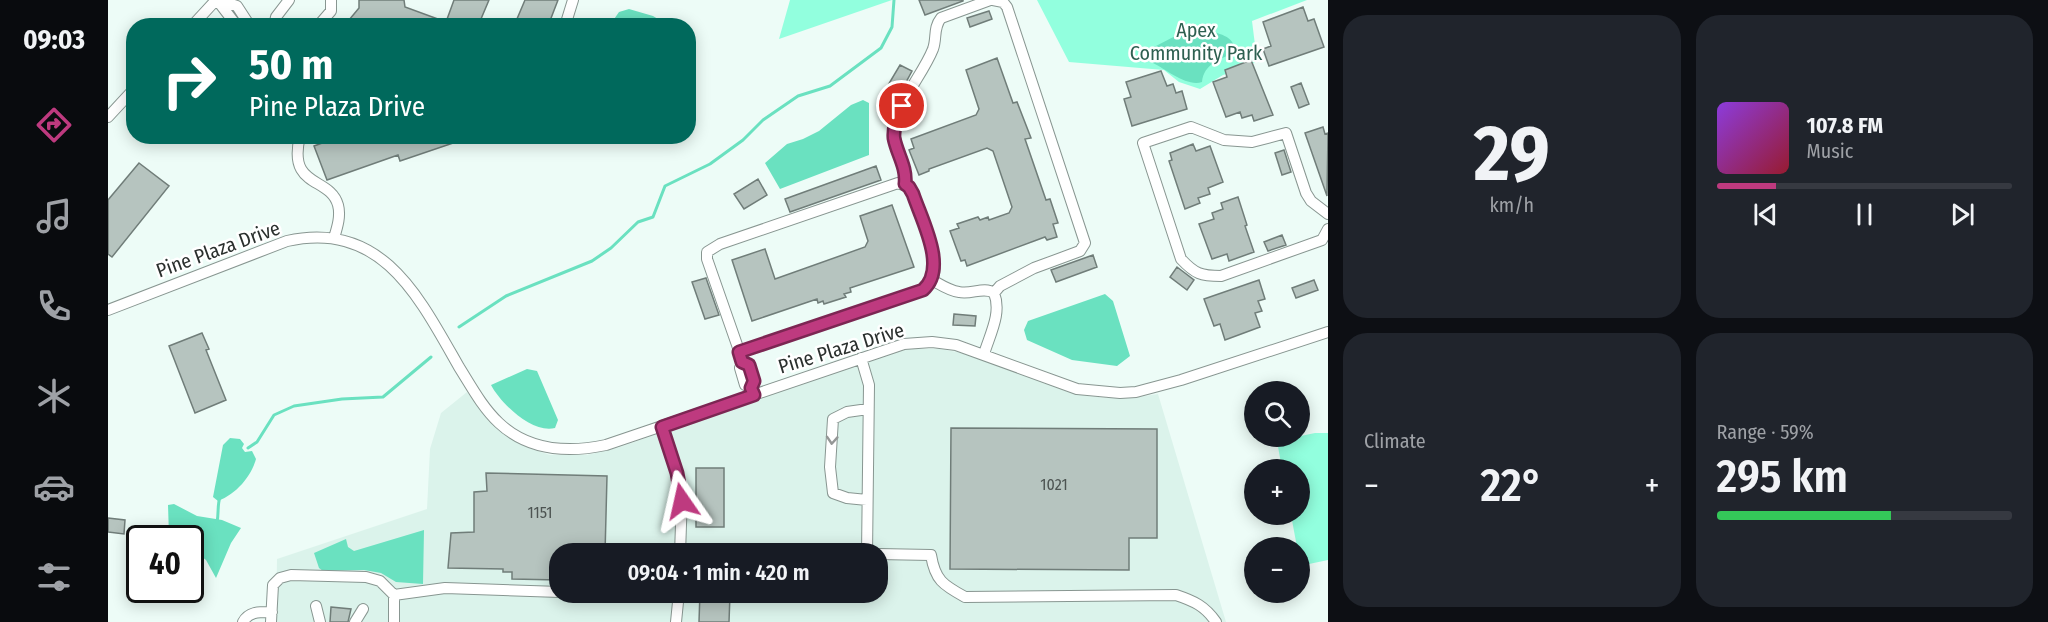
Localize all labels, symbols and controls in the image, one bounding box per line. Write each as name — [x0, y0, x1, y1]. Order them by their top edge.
park label: Apex Community Park — [1130, 18, 1263, 65]
text: 09:03 — [23, 24, 85, 56]
text: 50 m — [249, 40, 333, 90]
icon: right — [150, 42, 228, 120]
pin — [876, 80, 927, 131]
icon: arrive — [885, 89, 918, 122]
text: Pine Plaza Drive — [249, 91, 425, 123]
icon: directions — [33, 104, 75, 146]
text: 29 — [1474, 107, 1550, 201]
text: 107.8 FM — [1807, 112, 1883, 139]
text: Music — [1807, 139, 1853, 163]
text: km/h — [1489, 193, 1534, 217]
icon: music — [33, 195, 75, 237]
icon: previous — [1749, 198, 1782, 231]
icon: pause — [1848, 198, 1881, 231]
icon: next — [1946, 198, 1979, 231]
street label: Pine Plaza Drive — [153, 215, 283, 283]
icon: phone — [33, 285, 75, 327]
street label: Pine Plaza Drive — [775, 317, 907, 379]
icon: climate — [33, 375, 75, 417]
map controls — [1244, 381, 1310, 603]
button: search — [1244, 381, 1310, 447]
text: Range · 59% — [1717, 420, 1814, 444]
text: Climate — [1364, 429, 1426, 453]
one-way arrow — [825, 436, 838, 445]
text: 295 km — [1717, 450, 1848, 504]
button: + — [1244, 459, 1310, 525]
text: 22° — [1480, 459, 1543, 513]
icon: car — [33, 466, 75, 508]
text: − — [1364, 466, 1379, 506]
text: + — [1644, 466, 1660, 506]
position arrow — [650, 469, 714, 533]
house number: 1021 — [1040, 475, 1068, 494]
house number: 1151 — [527, 503, 553, 522]
speed limit sign: 40 — [126, 525, 204, 603]
button: − — [1244, 537, 1310, 603]
icon: filters — [33, 556, 75, 598]
text: 09:04 · 1 min · 420 m — [627, 559, 810, 586]

